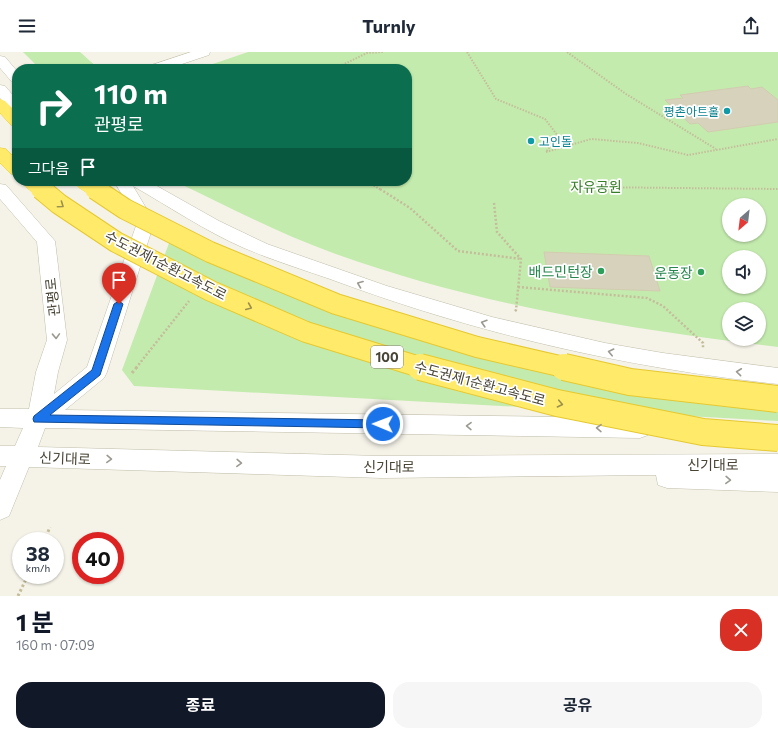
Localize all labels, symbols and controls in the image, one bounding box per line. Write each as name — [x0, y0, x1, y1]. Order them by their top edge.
icon: menu — [16, 15, 38, 37]
text: Turnly — [362, 15, 416, 37]
icon: share — [740, 15, 762, 37]
text: 110 m — [94, 76, 168, 110]
icon: right — [28, 80, 80, 132]
place label: 평촌아트홀 — [664, 104, 719, 118]
marker: 평촌아트홀 — [722, 106, 732, 116]
text: 관평로 — [94, 113, 144, 135]
place label: 고인돌 — [539, 134, 572, 148]
marker: 고인돌 — [526, 136, 536, 146]
icon: arrive — [77, 156, 99, 178]
text: 그다음 — [28, 159, 69, 177]
park label: 자유공원 — [570, 178, 622, 195]
north arrow — [722, 198, 766, 242]
map controls — [722, 198, 766, 346]
one-way arrow — [57, 200, 64, 207]
street label: 수도권제1순환고속도로 — [102, 227, 230, 303]
button: sound — [722, 250, 766, 294]
pin — [102, 263, 136, 304]
place label: 배드민턴장 — [529, 263, 593, 280]
place label: 운동장 — [654, 264, 693, 281]
marker: 배드민턴장 — [596, 266, 606, 276]
marker: 운동장 — [696, 267, 706, 277]
icon: arrive — [108, 269, 130, 291]
street label: 관평로 — [42, 277, 62, 317]
one-way arrow — [356, 281, 363, 289]
one-way arrow — [245, 302, 252, 310]
button: layers — [722, 302, 766, 346]
one-way arrow — [481, 319, 488, 327]
one-way arrow — [52, 333, 60, 339]
road number: 100 — [371, 346, 403, 368]
one-way arrow — [608, 348, 614, 356]
street label: 수도권제1순환고속도로 — [413, 357, 547, 409]
one-way arrow — [736, 368, 742, 377]
one-way arrow — [557, 399, 563, 407]
position arrow — [362, 403, 404, 445]
one-way arrow — [466, 421, 472, 430]
one-way arrow — [596, 423, 602, 432]
street label: 신기대로 — [39, 449, 91, 467]
one-way arrow — [106, 455, 112, 463]
street label: 신기대로 — [687, 456, 739, 473]
street label: 신기대로 — [363, 458, 415, 475]
one-way arrow — [236, 459, 242, 467]
one-way arrow — [725, 475, 731, 484]
speed limit sign: 40 — [72, 532, 124, 584]
text: 38 — [26, 541, 50, 565]
text: km/h — [26, 562, 50, 574]
text: 1 분 — [16, 607, 54, 636]
button: close — [720, 609, 762, 651]
text: 160 m · 07:09 — [16, 637, 95, 653]
button: 종료 — [16, 682, 385, 728]
button: 공유 — [393, 682, 762, 728]

